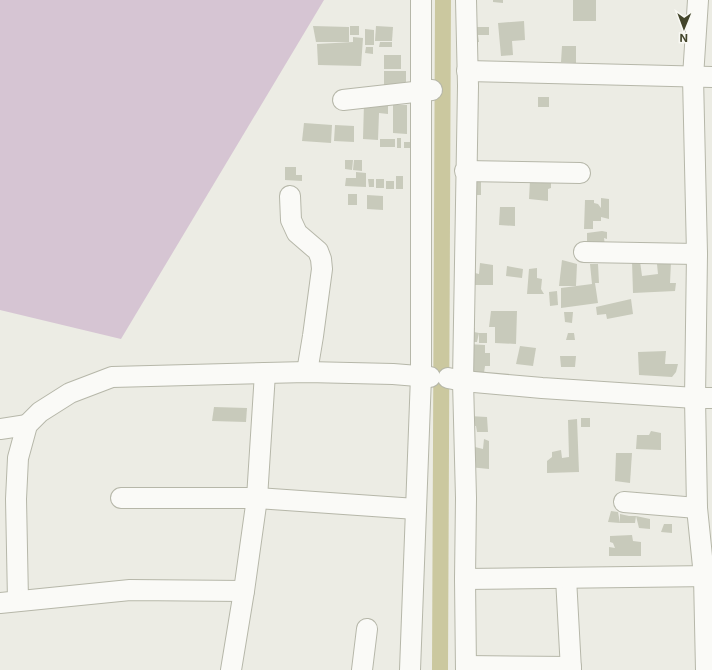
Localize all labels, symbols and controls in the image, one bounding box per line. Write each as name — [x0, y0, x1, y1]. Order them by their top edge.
north arrow — [664, 8, 704, 48]
text: N — [680, 31, 688, 45]

